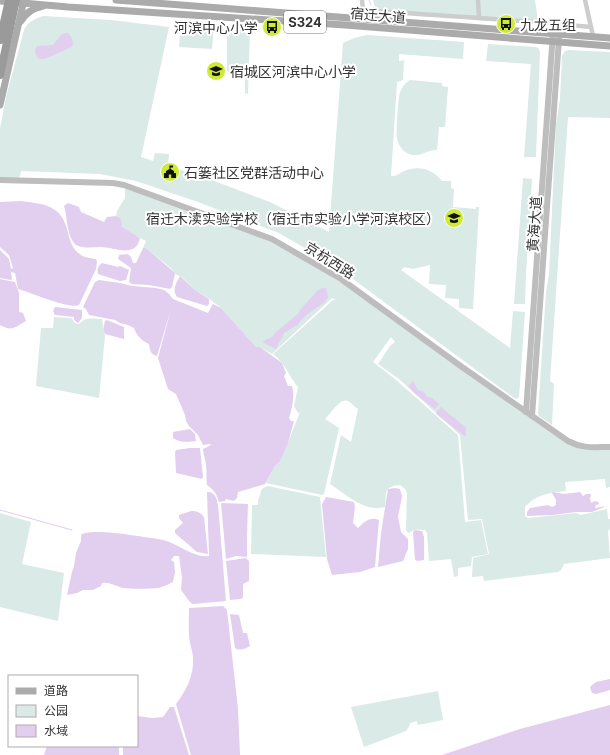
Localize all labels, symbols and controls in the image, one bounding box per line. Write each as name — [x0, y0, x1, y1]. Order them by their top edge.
street label: 宿迁大道 — [349, 4, 407, 26]
road number: S324 — [284, 11, 326, 33]
bus stop icon: 九龙五组 — [495, 13, 517, 35]
bus stop icon: 河滨中心小学 — [261, 16, 283, 38]
place label: 九龙五组 — [520, 16, 576, 33]
place label: 河滨中心小学 — [174, 19, 258, 36]
school or university icon: 宿城区河滨中心小学 — [205, 60, 227, 82]
place label: 宿城区河滨中心小学 — [230, 63, 356, 80]
public building icon: 石篓社区党群活动中心 — [159, 161, 181, 183]
place label: 石篓社区党群活动中心 — [184, 164, 324, 181]
street label: 黄海大道 — [524, 195, 544, 253]
school or university icon: 宿迁木渎实验学校（宿迁市实验小学河滨校区） — [443, 207, 465, 229]
place label: 宿迁木渎实验学校（宿迁市实验小学河滨校区） — [146, 210, 440, 227]
street label: 京杭西路 — [302, 238, 358, 282]
legend — [8, 675, 138, 747]
text: 道路 — [44, 683, 68, 698]
text: 公园 — [44, 703, 68, 718]
text: 水域 — [44, 723, 68, 738]

